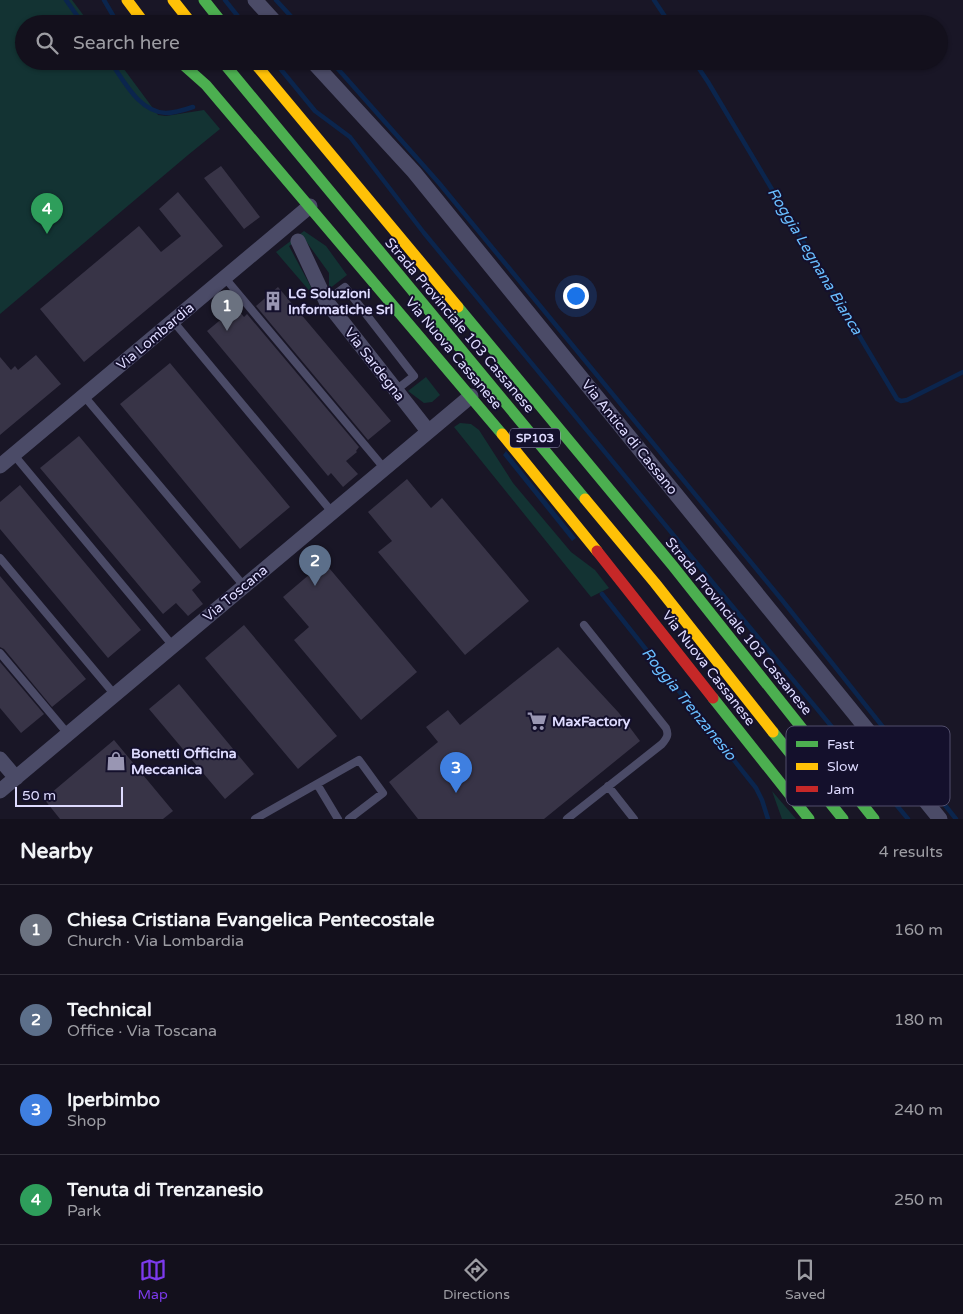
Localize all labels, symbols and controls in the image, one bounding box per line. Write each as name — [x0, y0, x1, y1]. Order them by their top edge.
search box — [15, 15, 948, 70]
icon: search — [33, 29, 61, 57]
text: Search here — [73, 32, 180, 54]
water label: Roggia Legnana Bianca — [764, 184, 866, 338]
pin: 4 — [31, 193, 63, 234]
street label: Strada Provinciale 103 Cassanese — [381, 234, 538, 416]
your location — [563, 283, 589, 309]
place label: LG Soluzioni Informatiche Srl — [288, 285, 393, 318]
pin: 1 — [211, 290, 243, 331]
building icon: LG Soluzioni Informatiche Srl — [262, 290, 284, 312]
street label: Via Nuova Cassanese — [402, 294, 506, 413]
street label: Via Lombardia — [113, 299, 198, 374]
street label: Via Sardegna — [341, 324, 408, 404]
street label: Via Antica di Cassano — [578, 376, 681, 498]
road number: SP103 — [510, 428, 560, 448]
street label: Strada Provinciale 103 Cassanese — [662, 534, 816, 719]
pin: 2 — [299, 545, 331, 586]
street label: Via Toscana — [200, 561, 271, 625]
street label: Via Nuova Cassanese — [658, 607, 759, 729]
water label: Roggia Trenzanesio — [638, 644, 741, 765]
supermarket icon: MaxFactory — [526, 710, 548, 732]
place label: MaxFactory — [552, 713, 631, 730]
legend — [786, 726, 950, 806]
text: Fast — [827, 736, 855, 753]
place label: Bonetti Officina Meccanica — [131, 745, 237, 778]
shop icon: Bonetti Officina Meccanica — [105, 750, 127, 772]
pin: 3 — [440, 752, 472, 793]
text: Slow — [827, 758, 859, 775]
text: Jam — [827, 781, 854, 798]
scale bar — [15, 784, 122, 807]
text: 50 m — [22, 787, 56, 804]
text: Nearby — [20, 839, 93, 864]
text: 4 results — [879, 842, 943, 862]
text: Chiesa Cristiana Evangelica Pentecostale — [67, 909, 435, 931]
text: 1 — [31, 920, 41, 940]
text: 160 m — [894, 920, 943, 940]
text: Church · Via Lombardia — [67, 931, 244, 951]
text: Technical — [67, 999, 152, 1021]
text: 2 — [31, 1010, 41, 1030]
text: 180 m — [894, 1010, 943, 1030]
text: Office · Via Toscana — [67, 1021, 217, 1041]
text: Iperbimbo — [67, 1089, 160, 1111]
text: 3 — [31, 1100, 41, 1120]
text: 240 m — [894, 1100, 943, 1120]
text: Shop — [67, 1111, 106, 1131]
text: Tenuta di Trenzanesio — [67, 1179, 263, 1201]
text: 4 — [31, 1190, 41, 1210]
text: 250 m — [894, 1190, 943, 1210]
text: Park — [67, 1201, 101, 1221]
tab: Map — [138, 1256, 168, 1303]
tab: Directions — [443, 1256, 510, 1303]
tab: Saved — [785, 1256, 825, 1303]

